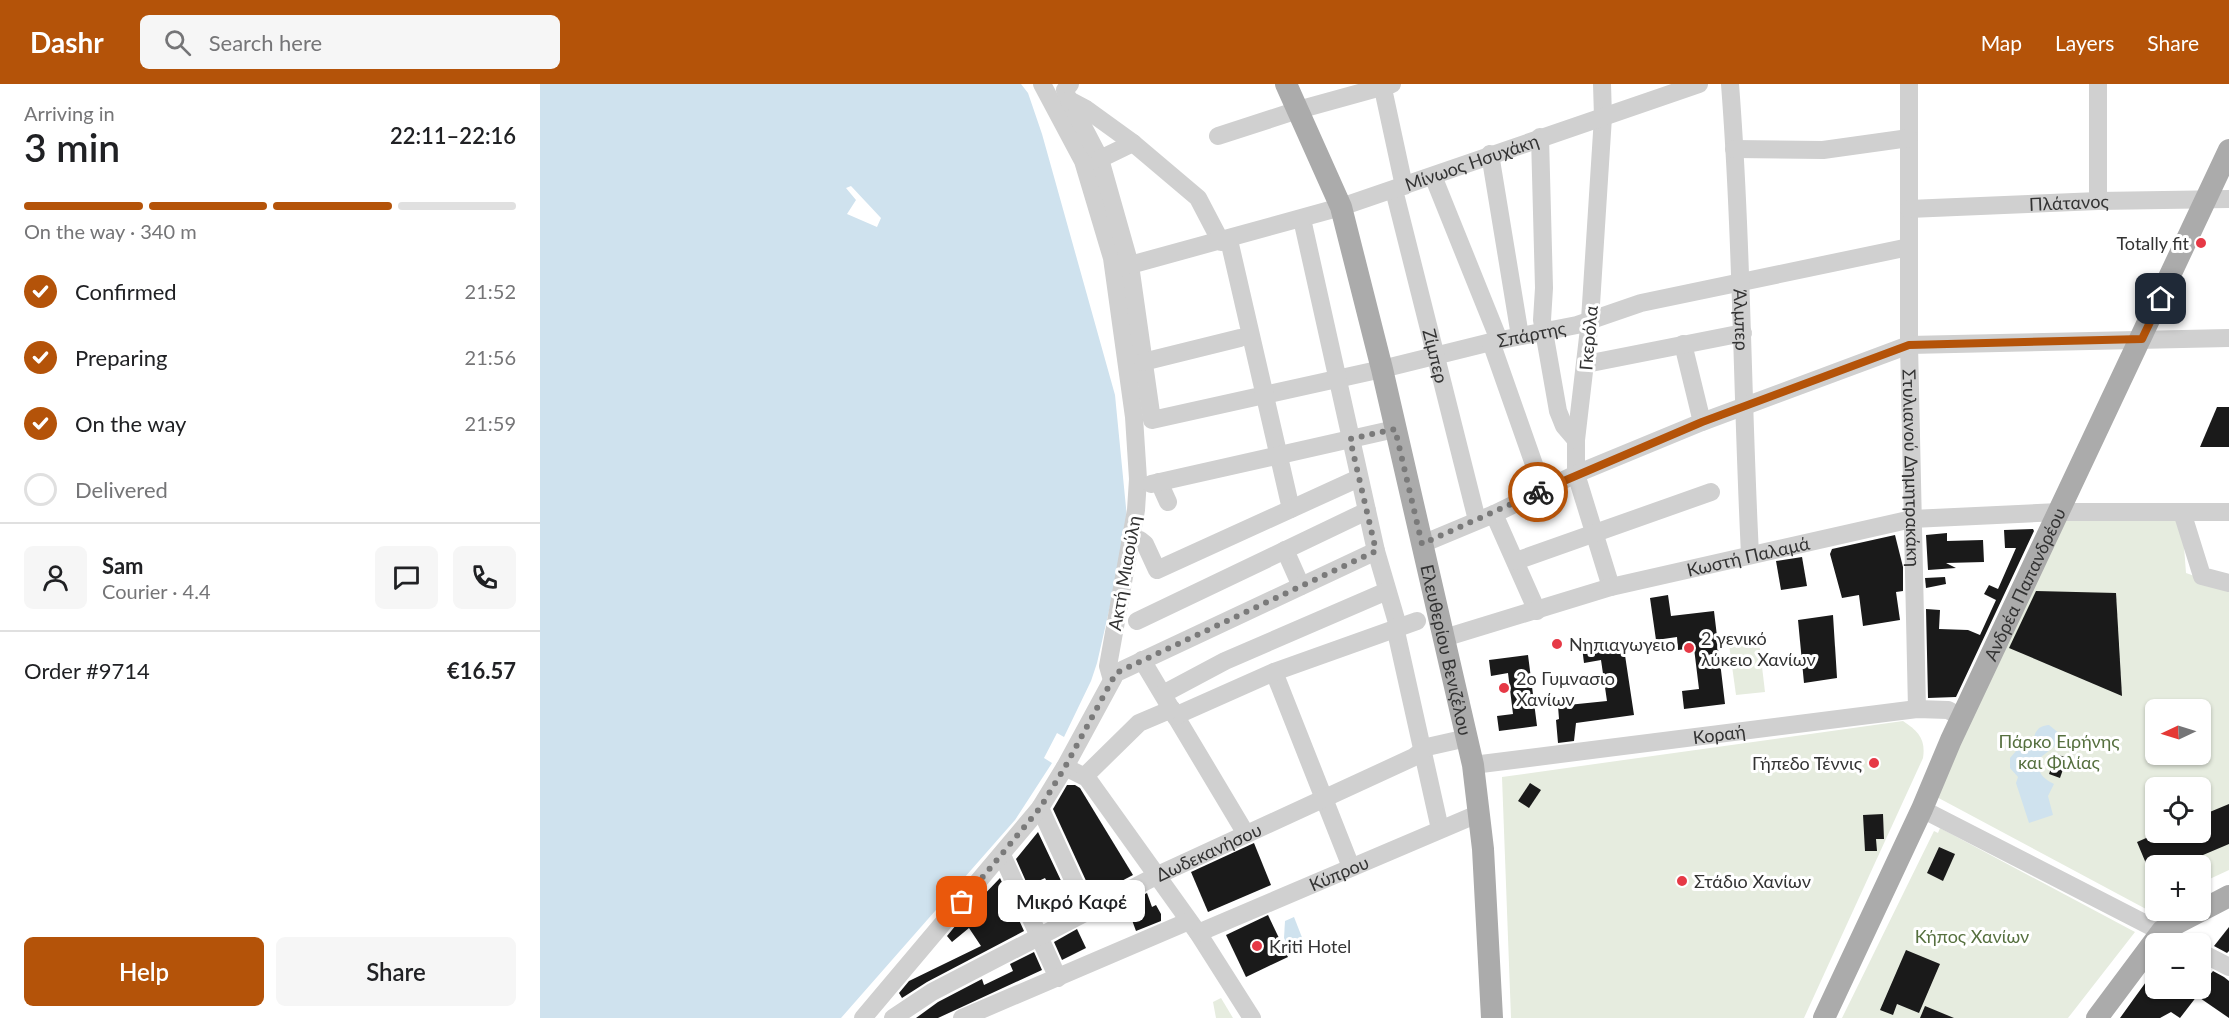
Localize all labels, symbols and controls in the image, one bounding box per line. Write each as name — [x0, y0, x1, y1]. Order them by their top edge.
search box — [140, 15, 560, 69]
text: Dashr — [30, 25, 104, 59]
icon: search — [161, 26, 194, 59]
text: Search here — [209, 29, 322, 56]
text: Map — [1981, 30, 2022, 55]
text: Layers — [2055, 30, 2114, 55]
text: Share — [2147, 30, 2199, 55]
text: Arriving in — [24, 101, 115, 125]
text: 22:11–22:16 — [390, 122, 516, 149]
text: 3 min — [24, 124, 120, 170]
street label: Μίνωος Ησυχάκη — [1402, 129, 1541, 195]
street label: Πλάτανος — [2029, 190, 2109, 215]
text: On the way · 340 m — [24, 219, 197, 243]
place label: Totally fit — [2116, 232, 2190, 254]
marker: Totally fit — [2194, 236, 2208, 250]
pin — [2135, 273, 2186, 324]
icon: check — [24, 275, 57, 308]
text: Confirmed — [75, 278, 177, 305]
text: 21:52 — [465, 279, 516, 303]
icon: home — [2144, 282, 2177, 315]
street label: Άλμπερ — [1730, 288, 1753, 351]
street label: Γκερόλα — [1574, 304, 1602, 371]
street label: Σπάρτης — [1495, 316, 1568, 352]
street label: Ζίμπερ — [1418, 326, 1453, 385]
icon: check — [24, 341, 57, 374]
text: Preparing — [75, 344, 167, 371]
text: 21:56 — [465, 345, 516, 369]
street label: Στυλιανού Δημητρακάκη — [1899, 369, 1925, 567]
icon: check — [24, 407, 57, 440]
text: On the way — [75, 410, 186, 437]
text: 21:59 — [465, 411, 516, 435]
courier — [1508, 462, 1568, 522]
text: Delivered — [75, 476, 168, 503]
icon: bike — [1522, 476, 1555, 509]
street label: Ανδρέα Παπανδρέου — [1979, 504, 2070, 664]
street label: Ακτή Μιαούλη — [1103, 514, 1145, 632]
street label: Κωστή Παλαμά — [1684, 531, 1812, 581]
button: person — [24, 546, 87, 609]
button: chat — [375, 546, 438, 609]
button: phone — [453, 546, 516, 609]
text: Sam — [102, 552, 144, 579]
street label: Ελευθερίου Βενιζέλου — [1416, 562, 1477, 738]
text: Courier · 4.4 — [102, 579, 211, 603]
place label: 2 γενικό λύκειο Χανίων — [1701, 627, 1816, 670]
place label: Νηπιαγωγειο — [1569, 633, 1675, 655]
marker: Νηπιαγωγειο — [1550, 637, 1564, 651]
marker: 2 γενικό λύκειο Χανίων — [1682, 641, 1696, 655]
text: Order #9714 — [24, 657, 150, 684]
text: €16.57 — [447, 657, 516, 684]
place label: 2ο Γυμνασιο Χανίων — [1516, 667, 1615, 710]
marker: 2ο Γυμνασιο Χανίων — [1497, 681, 1511, 695]
north arrow — [2145, 699, 2211, 765]
map controls — [2145, 699, 2211, 999]
street label: Κοραή — [1691, 720, 1747, 748]
park label: Πάρκο Ειρήνης και Φιλίας — [1998, 730, 2120, 773]
place label: Γήπεδο Τέννις — [1752, 752, 1863, 774]
marker: Γήπεδο Τέννις — [1867, 756, 1881, 770]
button: locate — [2145, 777, 2211, 843]
street label: Δωδεκανήσου — [1152, 818, 1265, 886]
street label: Κύπρου — [1306, 851, 1372, 896]
button: + — [2145, 855, 2211, 921]
place label: Στάδιο Χανίων — [1694, 870, 1811, 892]
marker: Στάδιο Χανίων — [1675, 874, 1689, 888]
pin — [936, 876, 987, 927]
callout: Μικρό Καφέ — [998, 881, 1145, 923]
icon: bag — [945, 885, 978, 918]
text: Μικρό Καφέ — [1016, 889, 1127, 913]
park label: Κήπος Χανίων — [1915, 925, 2029, 947]
button: − — [2145, 933, 2211, 999]
place label: Kriti Hotel — [1269, 935, 1351, 957]
button: Help — [24, 937, 264, 1006]
button: Share — [276, 937, 516, 1006]
marker: Kriti Hotel — [1250, 939, 1264, 953]

